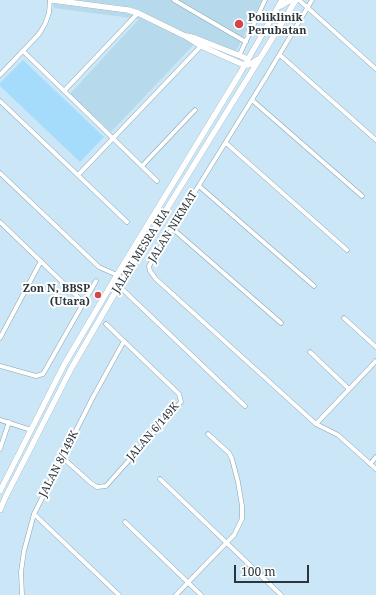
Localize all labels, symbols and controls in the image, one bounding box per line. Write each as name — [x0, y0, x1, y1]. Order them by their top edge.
place label: Poliklinik Perubatan — [248, 11, 307, 37]
marker: Poliklinik Perubatan — [233, 18, 245, 30]
street label: JALAN NIKMAT — [146, 189, 200, 265]
street label: JALAN MESRA RIA — [110, 206, 172, 296]
place label: Zon N, BBSP (Utara) — [23, 282, 90, 308]
marker: Zon N, BBSP (Utara) — [93, 290, 103, 300]
street label: JALAN 6/149K — [124, 400, 182, 464]
street label: JALAN 8/149K — [37, 428, 81, 500]
scale bar — [236, 557, 311, 583]
text: 100 m — [241, 563, 276, 580]

